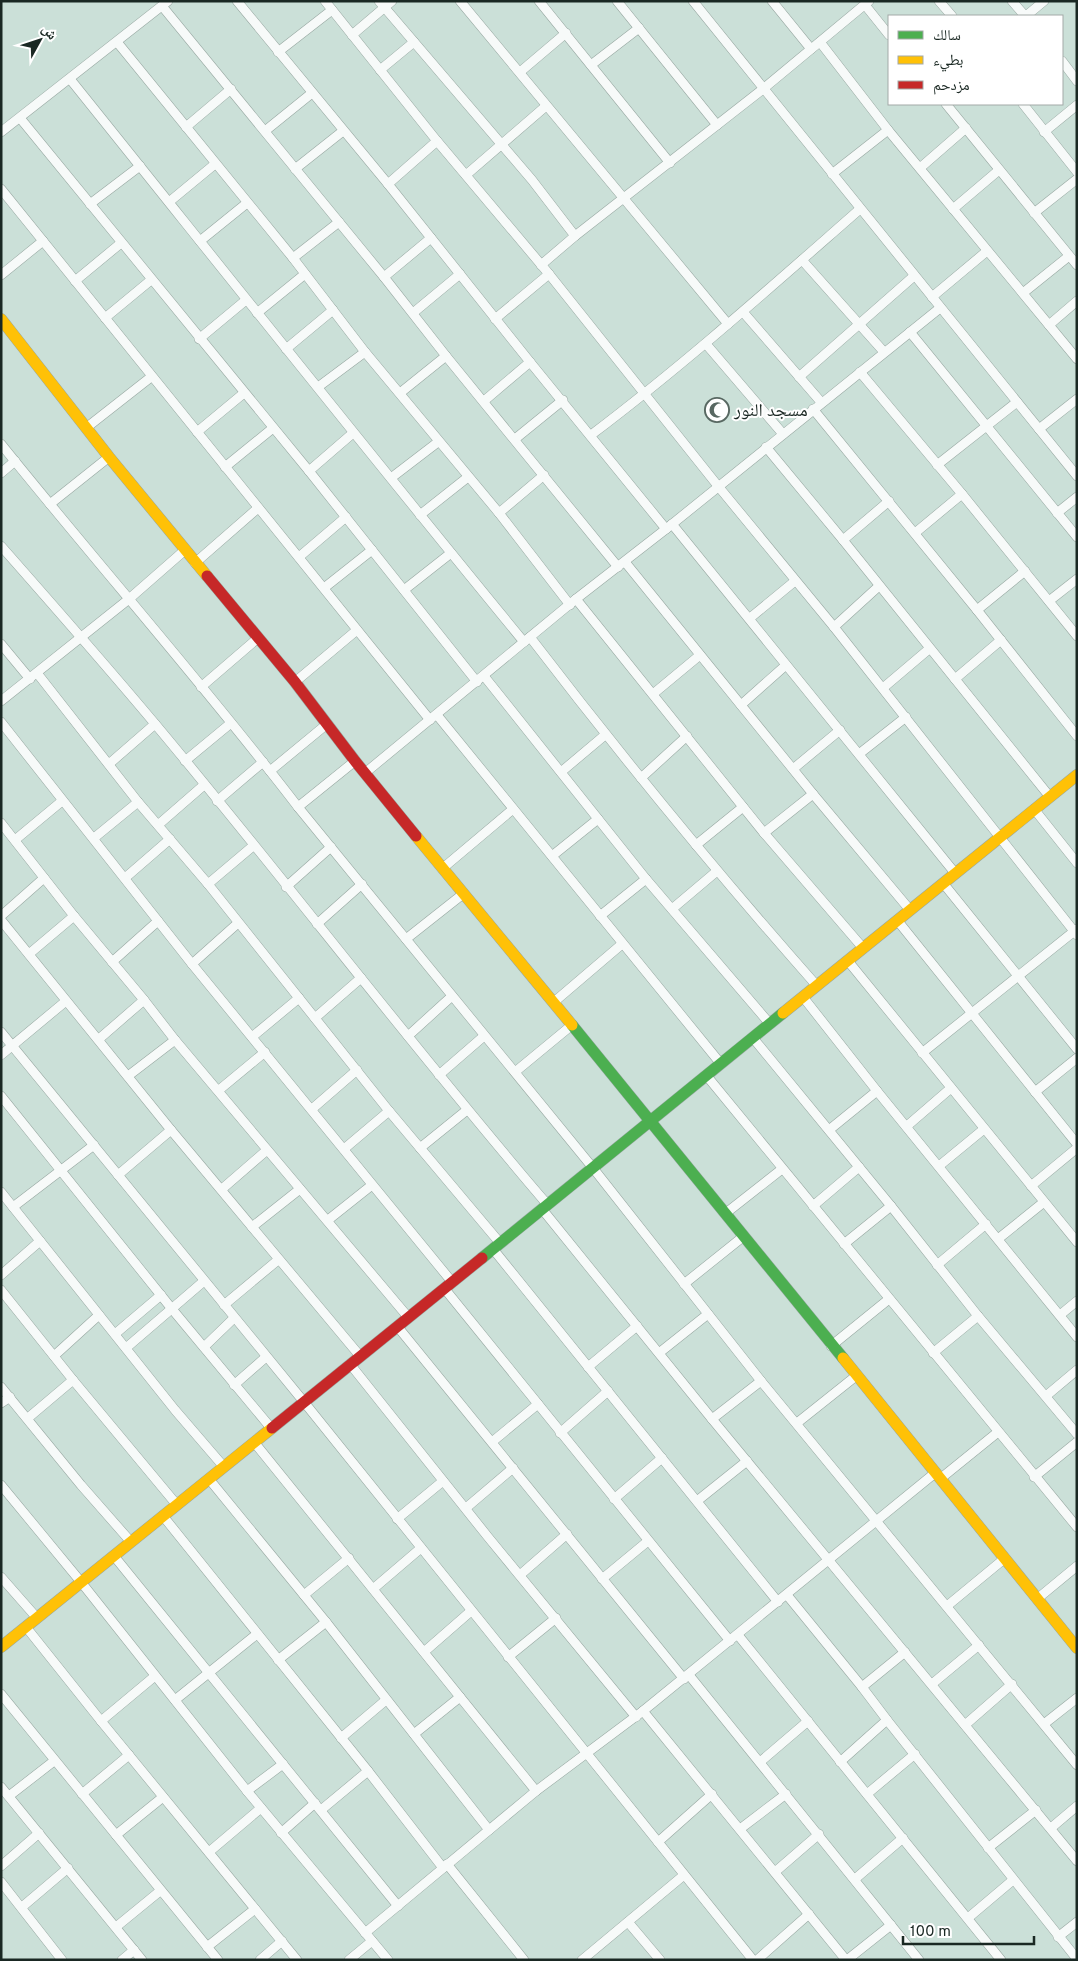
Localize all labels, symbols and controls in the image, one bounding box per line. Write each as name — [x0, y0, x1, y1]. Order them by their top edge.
north arrow — [15, 15, 65, 65]
legend — [888, 15, 1063, 105]
text: ش — [38, 21, 60, 44]
text: سالك — [933, 27, 961, 46]
text: بطيء — [933, 52, 963, 72]
text: مزدحم — [933, 77, 970, 96]
mosque icon: مسجد النور — [704, 397, 730, 423]
place label: مسجد النور — [733, 400, 808, 423]
scale bar — [903, 1914, 1034, 1946]
text: 100 m — [910, 1923, 951, 1942]

